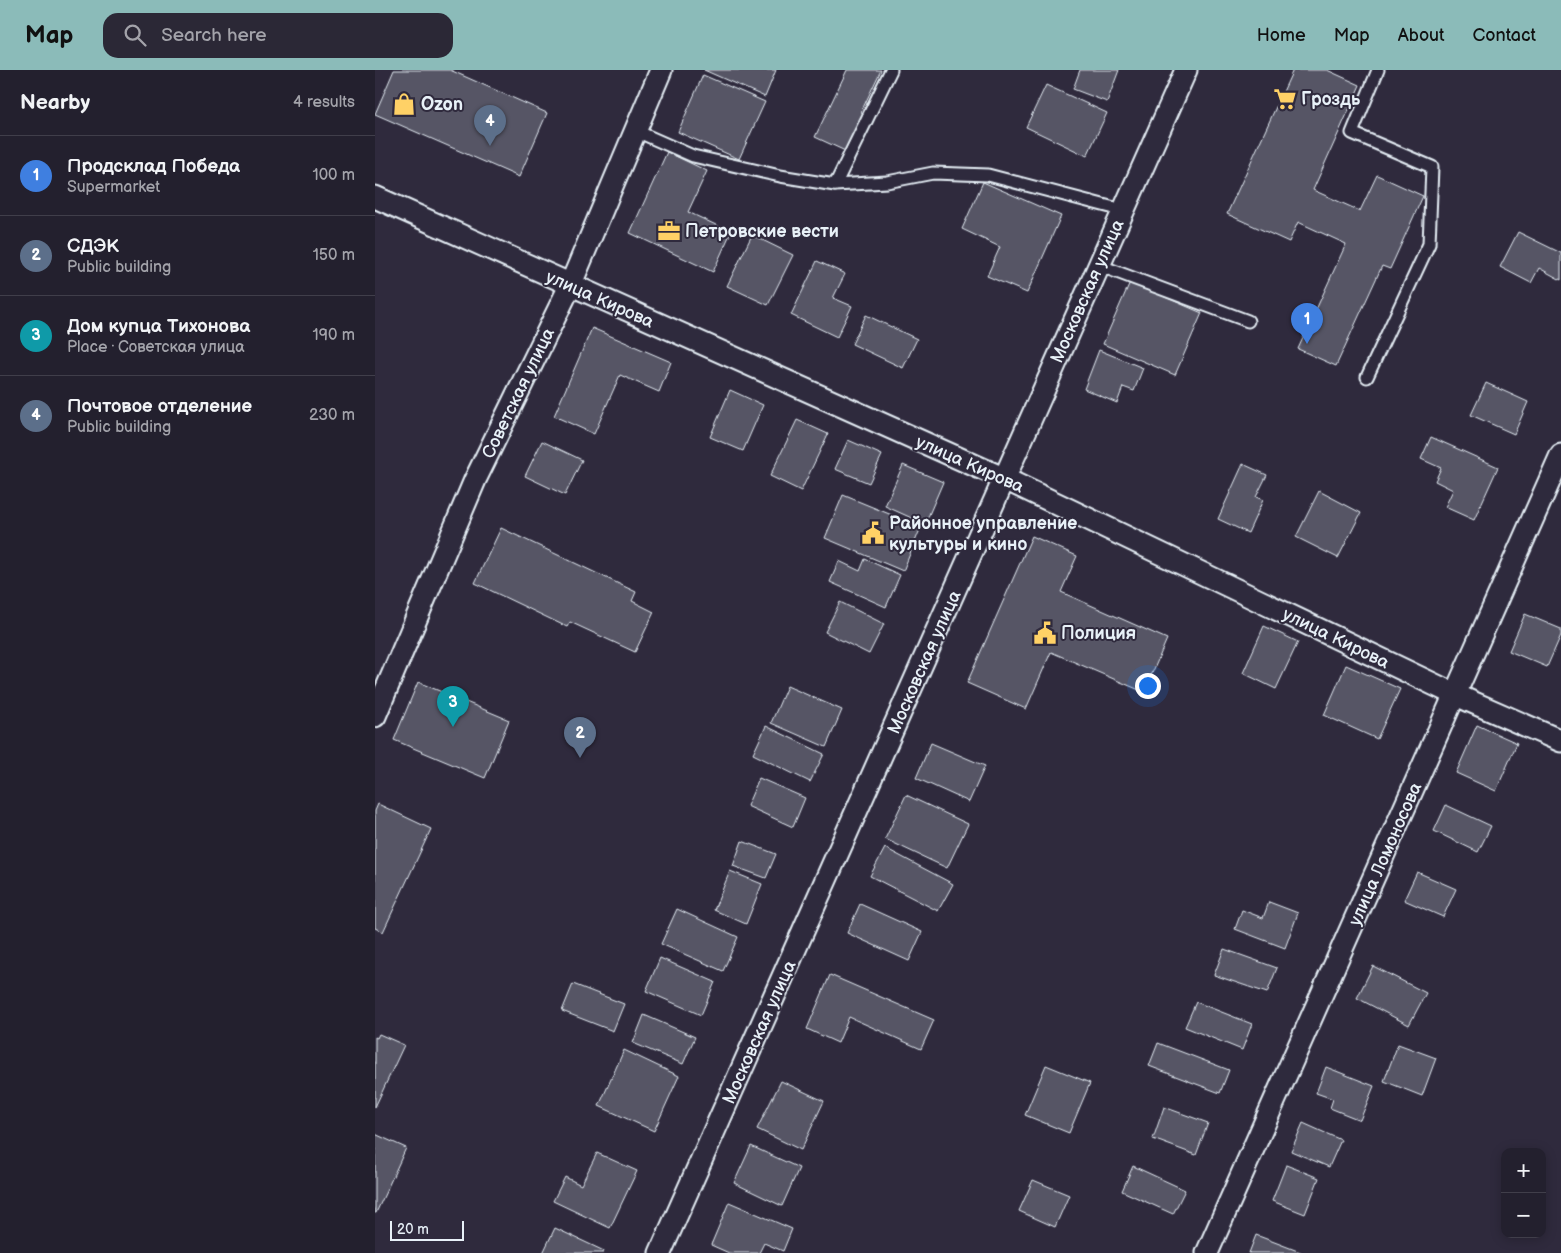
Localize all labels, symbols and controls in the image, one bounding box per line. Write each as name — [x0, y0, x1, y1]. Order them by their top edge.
search box — [103, 13, 453, 58]
text: Map — [25, 21, 73, 50]
icon: search — [121, 21, 149, 49]
text: Search here — [161, 24, 267, 47]
text: Home — [1257, 25, 1306, 46]
text: Map — [1334, 25, 1370, 46]
text: About — [1398, 25, 1445, 46]
text: Contact — [1473, 25, 1536, 46]
supermarket icon: Гроздь — [1272, 86, 1298, 112]
place label: Гроздь — [1301, 89, 1361, 110]
text: Nearby — [20, 90, 90, 115]
shop icon: Ozon — [391, 91, 417, 117]
text: 4 results — [293, 93, 355, 112]
place label: Ozon — [421, 94, 463, 115]
pin: 4 — [474, 105, 506, 146]
text: Продсклад Победа — [67, 155, 240, 178]
text: 1 — [33, 166, 39, 185]
text: 100 m — [312, 166, 355, 185]
text: Supermarket — [67, 178, 160, 197]
street label: Московская улица — [1046, 216, 1129, 366]
office icon: Петровские вести — [656, 218, 682, 244]
place label: Петровские вести — [685, 221, 839, 242]
text: СДЭК — [67, 235, 119, 258]
text: 2 — [31, 246, 41, 265]
text: 150 m — [313, 246, 355, 265]
text: Public building — [67, 258, 171, 277]
street label: улица Кирова — [543, 266, 657, 333]
pin: 1 — [1291, 303, 1323, 344]
text: Дом купца Тихонова — [67, 315, 250, 338]
street label: Советская улица — [478, 324, 559, 462]
text: 3 — [31, 326, 41, 345]
text: 190 m — [313, 326, 355, 345]
text: Place · Советская улица — [67, 338, 245, 357]
text: Почтовое отделение — [67, 395, 252, 418]
text: 4 — [31, 406, 41, 425]
text: 230 m — [309, 406, 355, 425]
text: Public building — [67, 418, 171, 437]
street label: улица Кирова — [913, 431, 1027, 498]
place label: Районное управление культуры и кино — [889, 513, 1077, 555]
public building icon: Районное управление культуры и кино — [860, 520, 886, 546]
street label: Московская улица — [883, 587, 966, 737]
street label: улица Кирова — [1279, 604, 1393, 673]
public building icon: Полиция — [1032, 620, 1058, 646]
place label: Полиция — [1061, 623, 1136, 644]
your location — [1135, 673, 1161, 699]
pin: 3 — [437, 686, 469, 727]
pin: 2 — [564, 717, 596, 758]
street label: улица Ломоносова — [1344, 779, 1427, 929]
street label: Московская улица — [718, 957, 801, 1107]
map controls — [1501, 1148, 1546, 1238]
button: + — [1501, 1148, 1546, 1193]
button: − — [1501, 1193, 1546, 1238]
scale bar — [390, 1218, 464, 1241]
text: 20 m — [397, 1221, 429, 1238]

